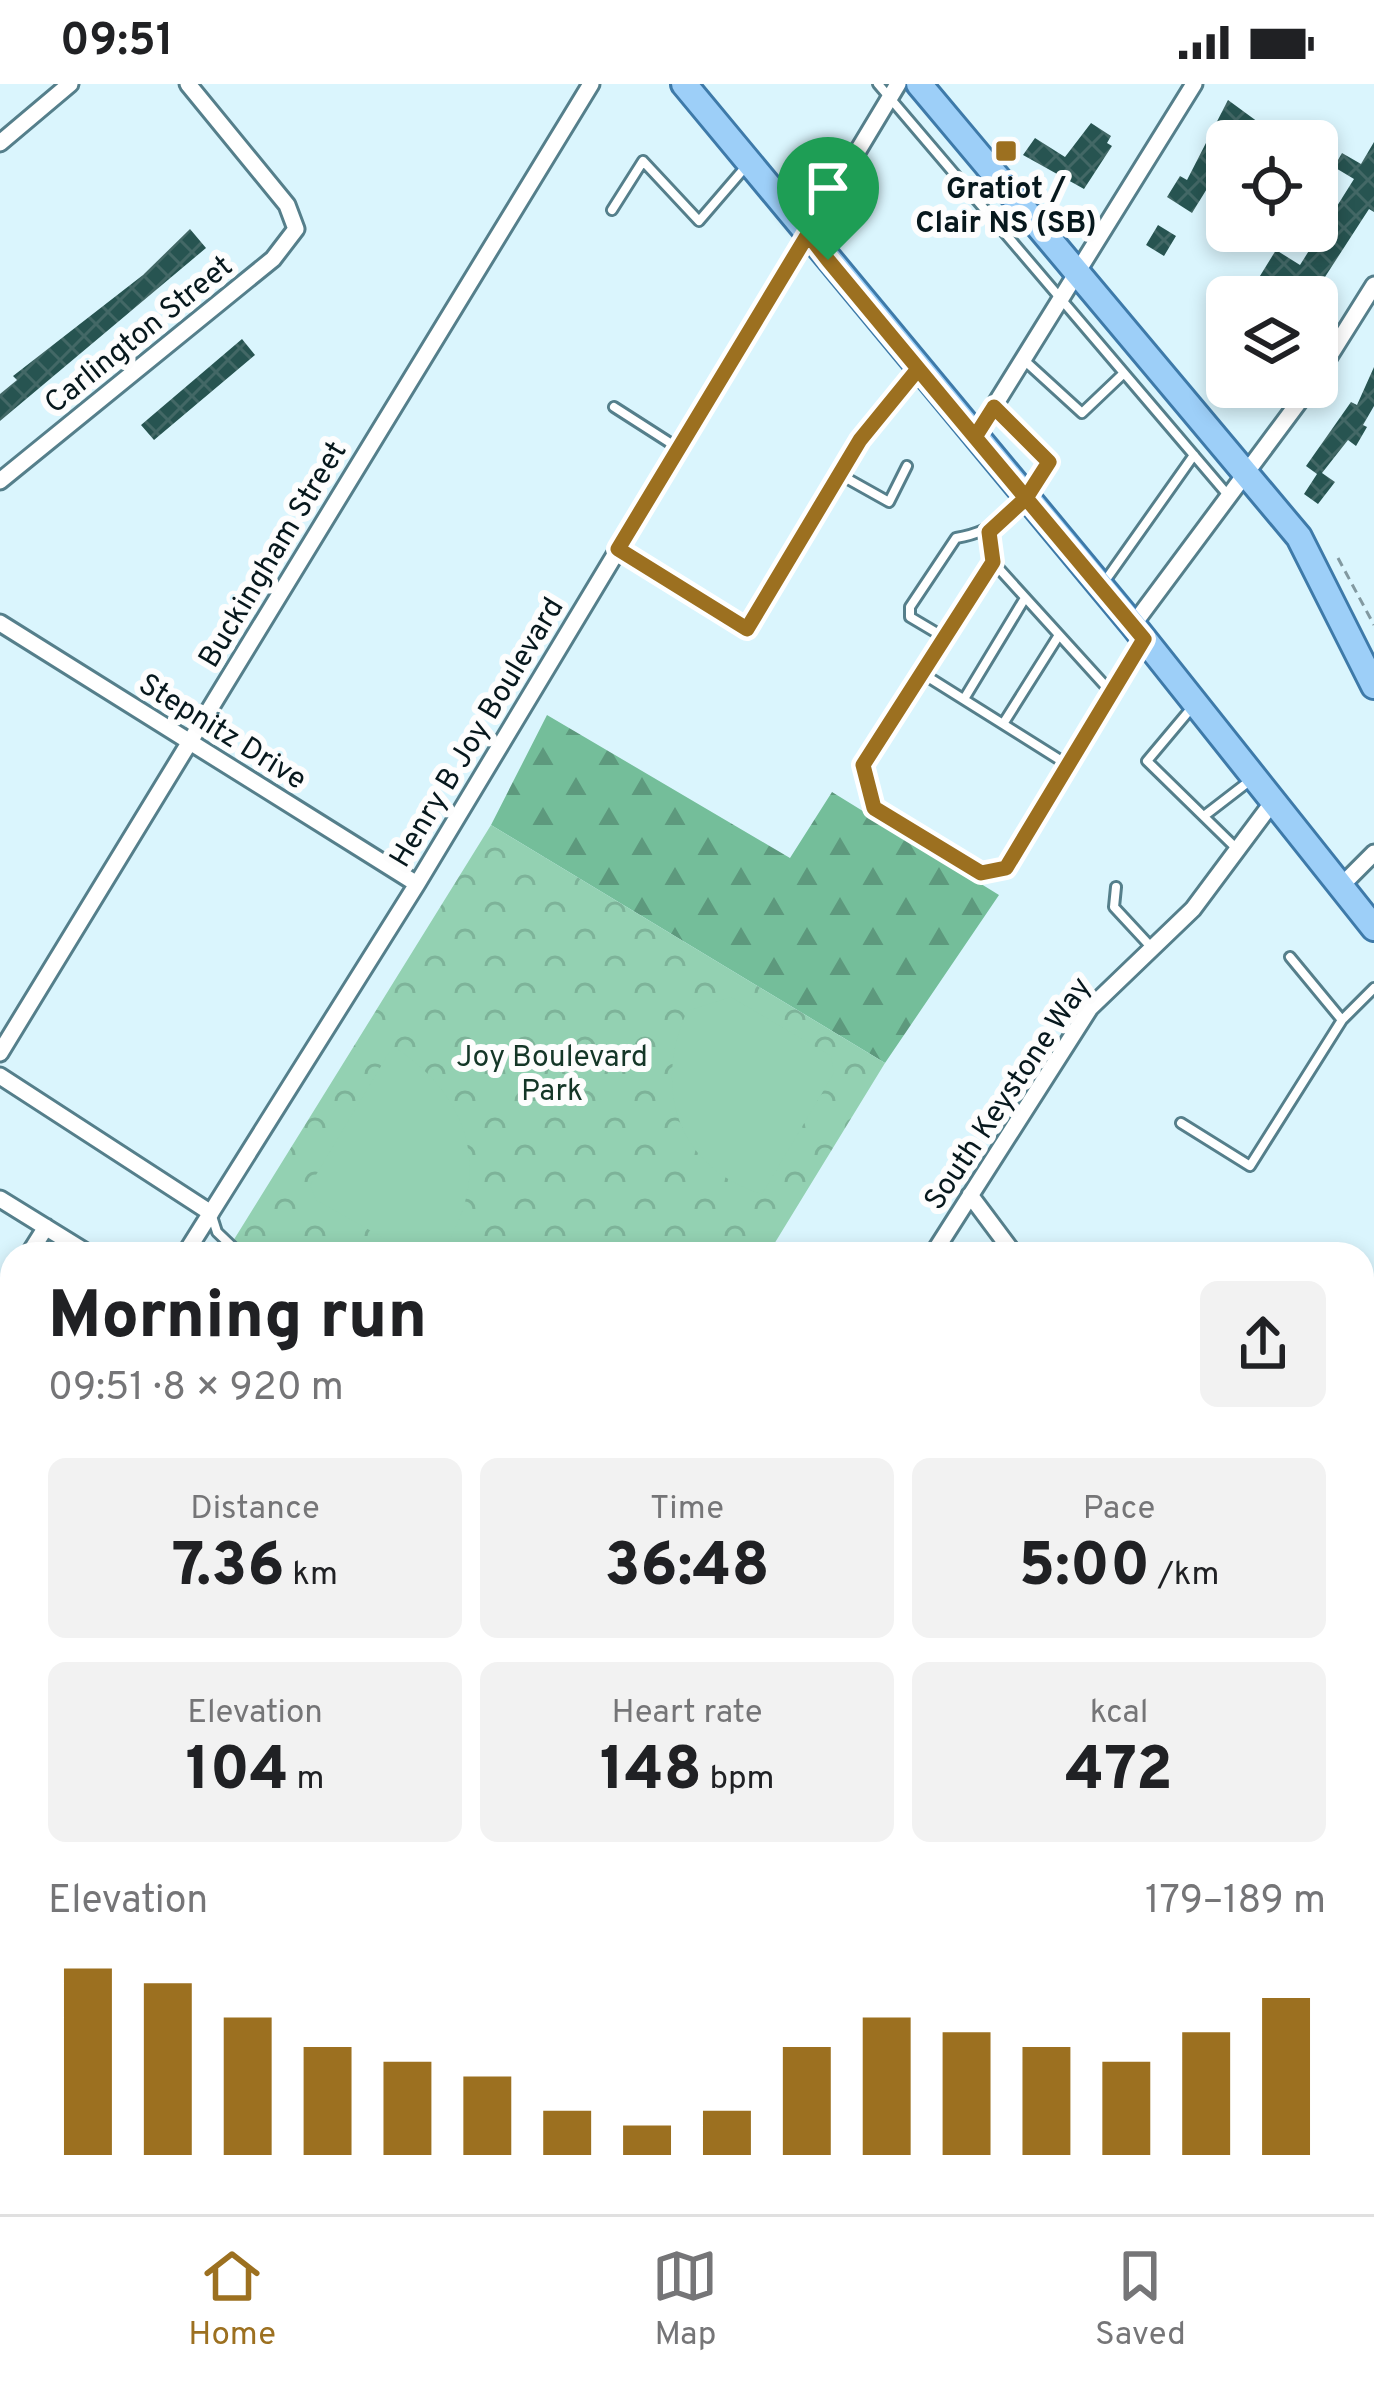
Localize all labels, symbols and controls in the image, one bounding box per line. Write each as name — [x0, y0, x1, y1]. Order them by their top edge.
text: 09:51 — [60, 14, 174, 71]
map controls — [1206, 120, 1338, 408]
button: locate — [1206, 120, 1338, 252]
pin — [777, 137, 879, 260]
marker: Gratiot / Clair NS (SB) — [993, 138, 1019, 164]
icon: arrive — [795, 155, 861, 221]
place label: Gratiot / Clair NS (SB) — [915, 172, 1097, 243]
street label: Carlington Street — [38, 249, 241, 423]
button: layers — [1206, 276, 1338, 408]
street label: Buckingham Street — [192, 435, 356, 675]
street label: Henry B Joy Boulevard — [383, 592, 573, 875]
street label: Stepnitz Drive — [131, 667, 312, 799]
street label: South Keystone Way — [917, 971, 1101, 1218]
park label: Joy Boulevard Park — [456, 1040, 648, 1111]
text: Morning run — [48, 1278, 427, 1361]
button: share — [1200, 1281, 1326, 1407]
text: 09:51 · 8 × 920 m — [48, 1365, 344, 1414]
text: Distance — [190, 1489, 320, 1531]
text: Time — [650, 1489, 724, 1531]
text: Pace — [1083, 1489, 1155, 1531]
text: 7.36 — [172, 1531, 284, 1607]
text: 36:48 — [604, 1531, 770, 1607]
text: 5:00 — [1019, 1531, 1150, 1607]
text: km — [284, 1555, 338, 1597]
text: /km — [1150, 1555, 1219, 1597]
text: Elevation — [187, 1693, 323, 1735]
text: Heart rate — [611, 1693, 763, 1735]
text: kcal — [1090, 1693, 1148, 1735]
text: 104 — [185, 1735, 289, 1811]
text: 148 — [600, 1735, 702, 1811]
text: 472 — [1065, 1735, 1173, 1811]
text: m — [289, 1759, 325, 1801]
text: bpm — [702, 1759, 774, 1801]
text: Elevation — [48, 1878, 208, 1927]
text: 179–189 m — [1145, 1878, 1326, 1927]
tab: Home — [188, 2243, 276, 2357]
tab: Map — [652, 2243, 718, 2357]
tab: Saved — [1095, 2243, 1186, 2357]

